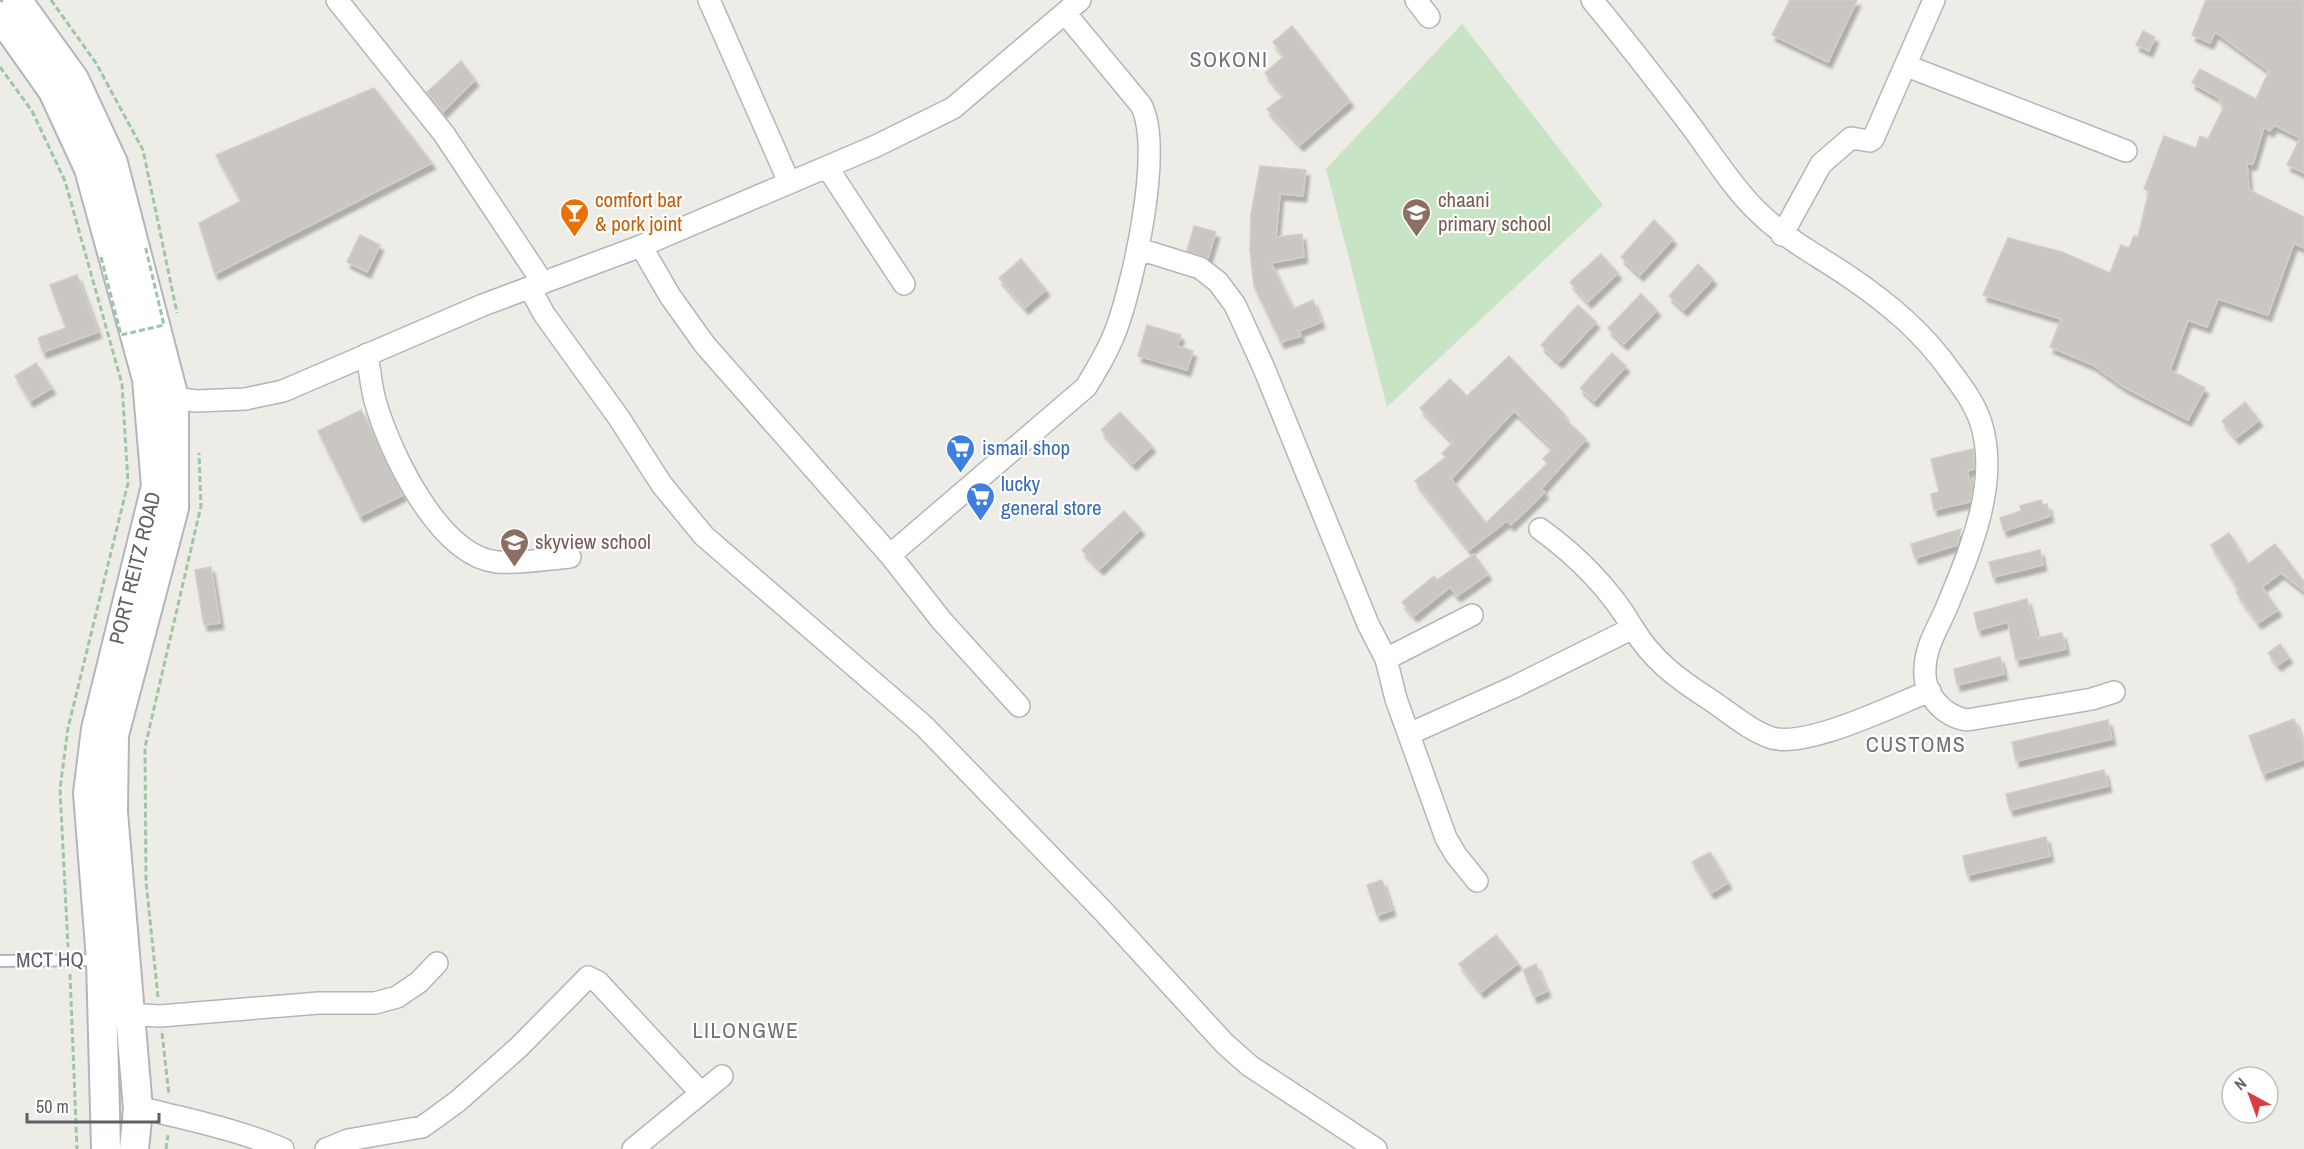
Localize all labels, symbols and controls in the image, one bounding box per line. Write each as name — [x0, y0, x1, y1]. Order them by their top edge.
district label: SOKONI — [1189, 44, 1269, 74]
place label: comfort bar & pork joint — [595, 185, 682, 238]
place label: chaani primary school — [1438, 185, 1551, 238]
bar icon: comfort bar & pork joint — [558, 196, 590, 238]
school or university icon: chaani primary school — [1401, 196, 1433, 238]
supermarket icon: ismail shop — [945, 432, 977, 474]
place label: ismail shop — [982, 433, 1070, 462]
place label: lucky general store — [1001, 469, 1102, 522]
supermarket icon: lucky general store — [964, 480, 996, 522]
street label: PORT REITZ ROAD — [102, 489, 167, 647]
school or university icon: skyview school — [498, 526, 530, 568]
place label: skyview school — [535, 527, 651, 556]
district label: CUSTOMS — [1866, 729, 1966, 759]
street label: MCT HQ — [16, 944, 84, 975]
district label: LILONGWE — [692, 1015, 800, 1045]
north arrow — [2220, 1065, 2280, 1125]
text: N — [2229, 1072, 2251, 1095]
scale bar — [27, 1086, 159, 1124]
text: 50 m — [36, 1094, 69, 1119]

